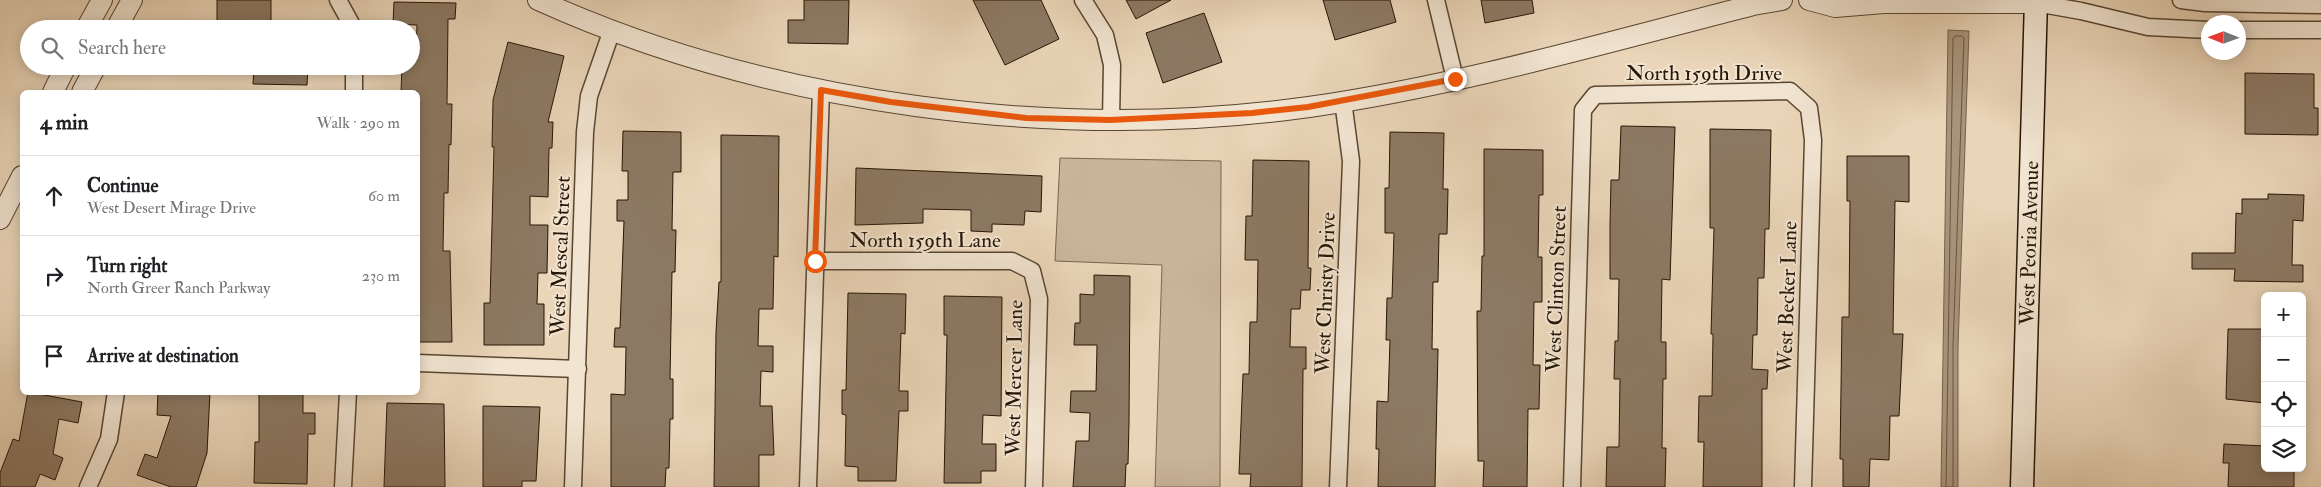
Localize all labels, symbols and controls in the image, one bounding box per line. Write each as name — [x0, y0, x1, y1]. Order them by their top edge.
north arrow — [2201, 15, 2246, 60]
search box — [20, 20, 420, 75]
icon: search — [38, 34, 66, 62]
text: Search here — [78, 36, 166, 60]
street label: North 159th Drive — [1626, 60, 1782, 87]
route end — [1444, 68, 1467, 91]
text: 4 min — [40, 109, 88, 136]
text: Walk · 290 m — [317, 113, 400, 133]
street label: West Peoria Avenue — [2014, 160, 2045, 327]
text: Continue — [87, 174, 158, 198]
street label: West Mescal Street — [544, 175, 577, 338]
icon: ahead — [40, 182, 68, 210]
text: 60 m — [368, 186, 400, 206]
text: West Desert Mirage Drive — [87, 198, 256, 218]
street label: West Clinton Street — [1540, 205, 1573, 374]
street label: West Christy Drive — [1309, 211, 1342, 376]
street label: West Becker Lane — [1771, 220, 1804, 374]
street label: North 159th Lane — [849, 227, 1001, 254]
route start — [804, 250, 827, 273]
text: Turn right — [87, 254, 167, 278]
icon: right — [40, 262, 68, 290]
text: 230 m — [362, 266, 400, 286]
text: North Greer Ranch Parkway — [87, 278, 270, 298]
map controls — [2261, 292, 2306, 472]
button: + — [2261, 292, 2306, 337]
street label: West Mercer Lane — [1000, 300, 1029, 457]
button: − — [2261, 337, 2306, 382]
icon: arrive — [40, 342, 68, 370]
text: Arrive at destination — [87, 344, 239, 368]
button: locate — [2261, 382, 2306, 427]
button: layers — [2261, 427, 2306, 472]

